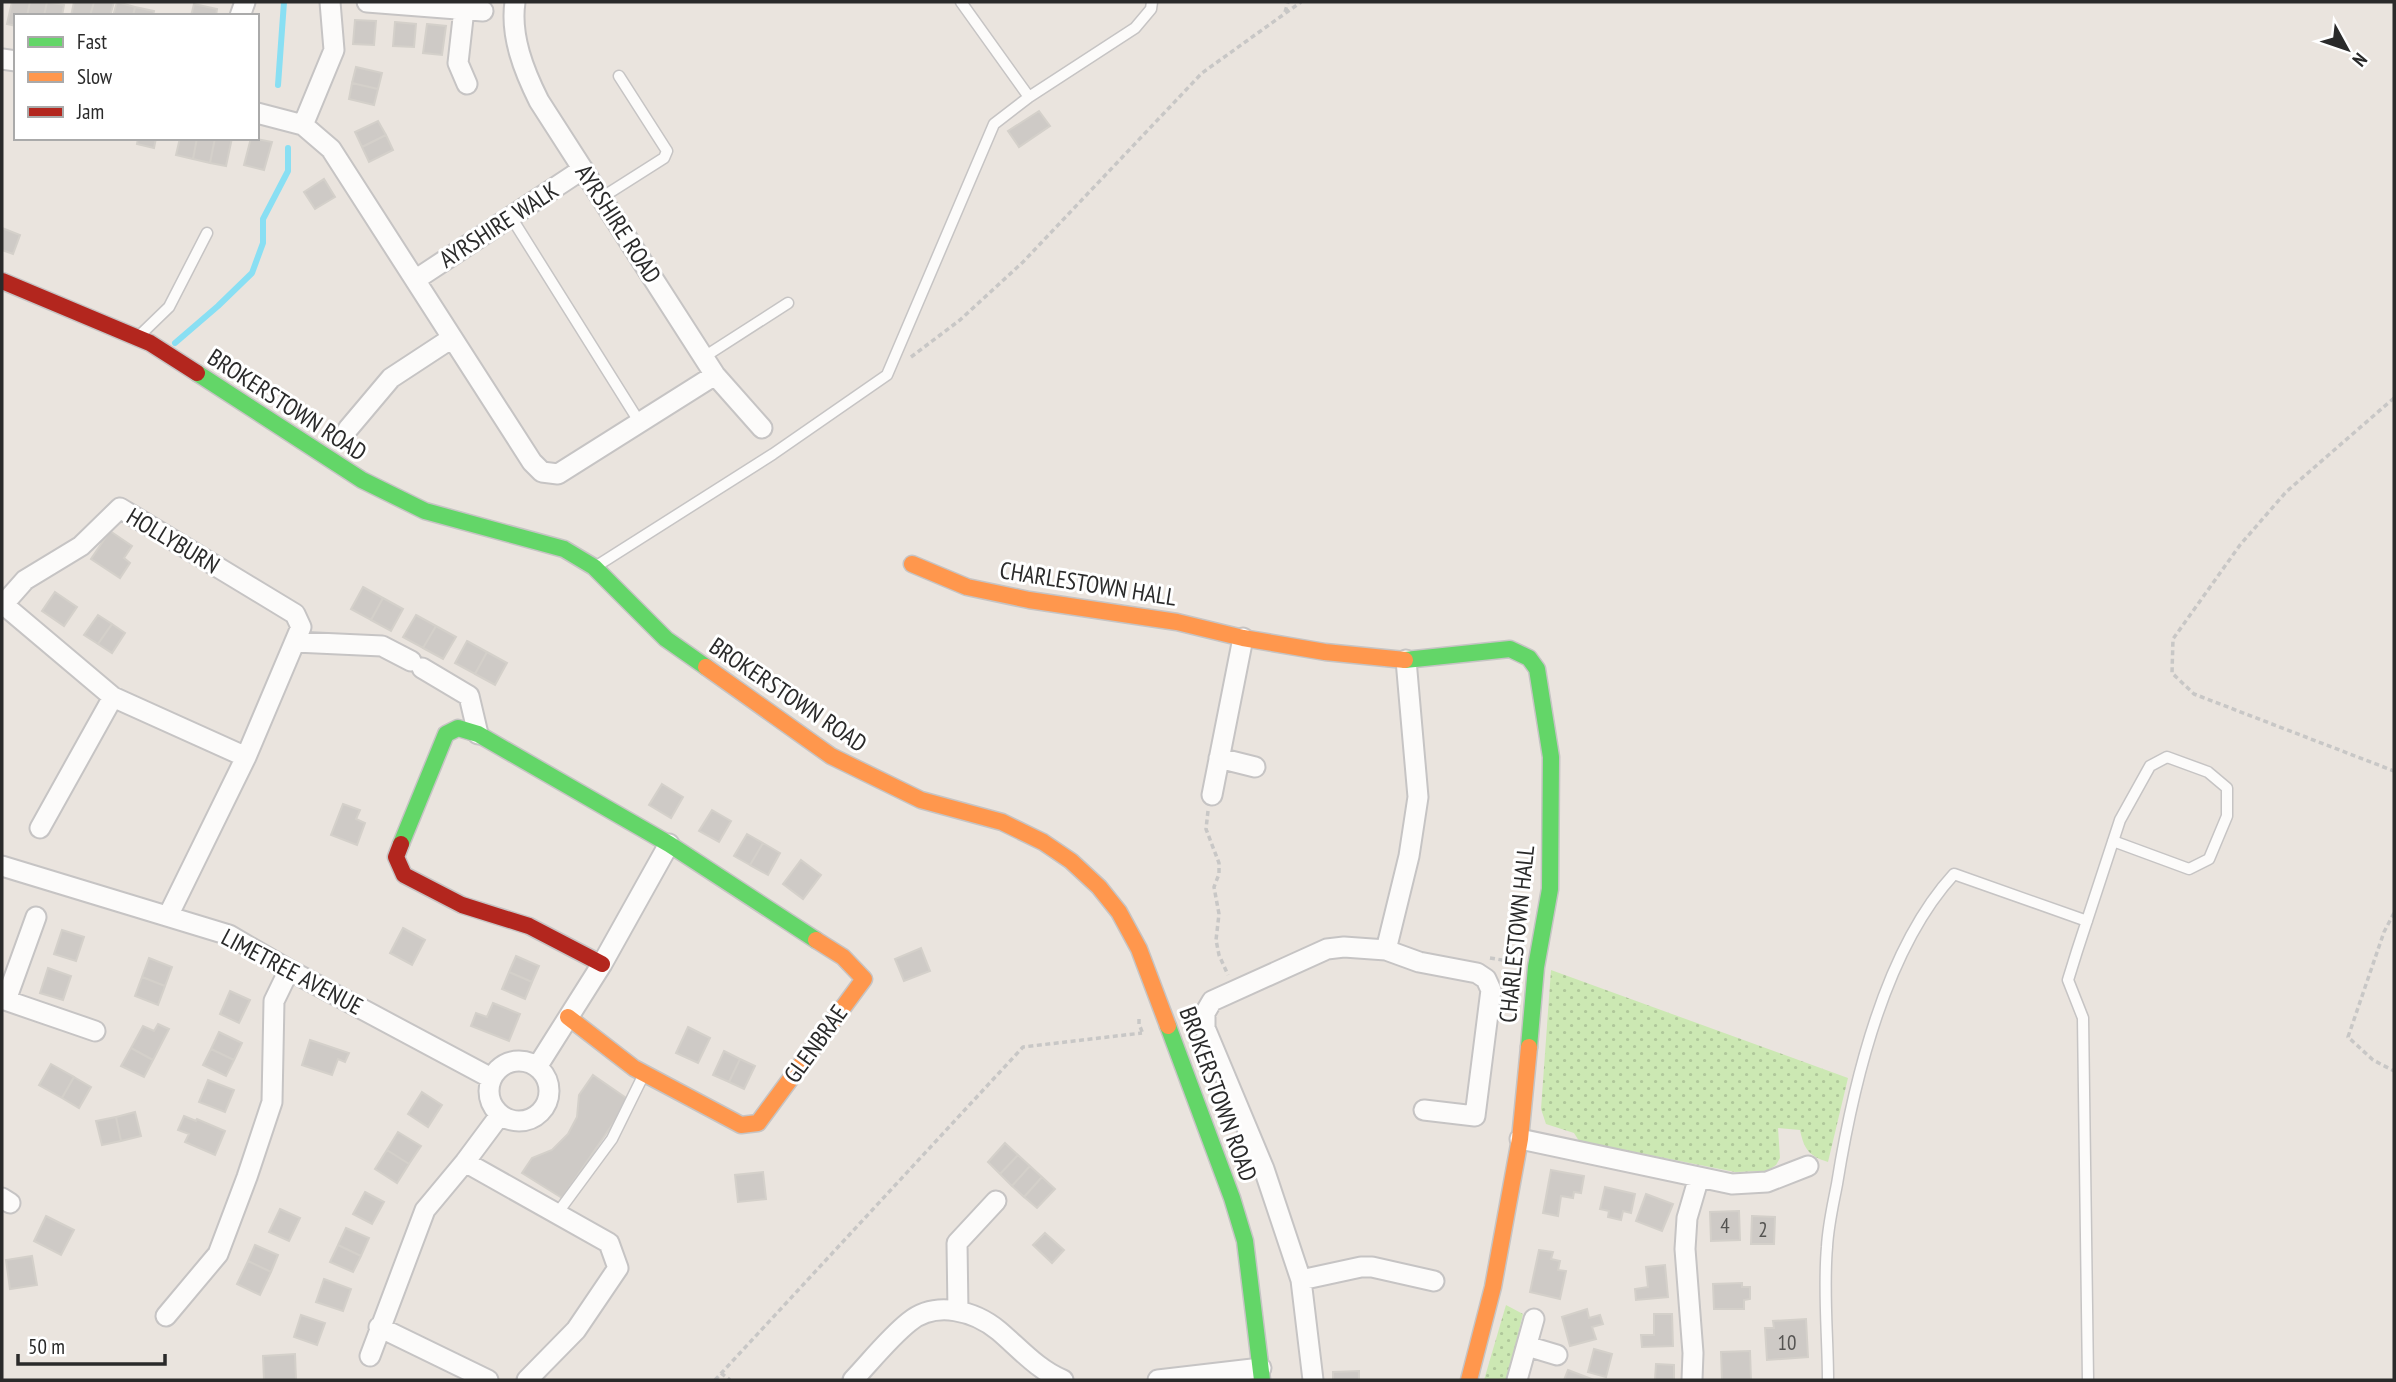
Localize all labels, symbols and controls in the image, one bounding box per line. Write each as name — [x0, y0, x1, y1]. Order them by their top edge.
legend — [14, 14, 259, 140]
north arrow — [2312, 14, 2382, 84]
text: Fast — [77, 28, 107, 55]
text: N — [2348, 48, 2373, 72]
text: Slow — [77, 63, 113, 90]
text: Jam — [76, 98, 104, 125]
street label: AYRSHIRE ROAD — [569, 158, 668, 289]
street label: AYRSHIRE WALK — [433, 174, 564, 275]
street label: BROKERSTOWN ROAD — [202, 342, 373, 468]
street label: HOLLYBURN — [121, 501, 225, 580]
street label: CHARLESTOWN HALL — [998, 554, 1179, 613]
street label: BROKERSTOWN ROAD — [704, 630, 873, 759]
street label: CHARLESTOWN HALL — [1492, 844, 1541, 1024]
street label: LIMETREE AVENUE — [216, 921, 368, 1022]
street label: GLENBRAE — [777, 999, 854, 1089]
street label: BROKERSTOWN ROAD — [1173, 1002, 1264, 1185]
house number: 4 — [1720, 1212, 1730, 1239]
house number: 2 — [1758, 1216, 1768, 1243]
scale bar — [18, 1322, 164, 1366]
house number: 10 — [1778, 1329, 1796, 1356]
text: 50 m — [28, 1333, 65, 1360]

